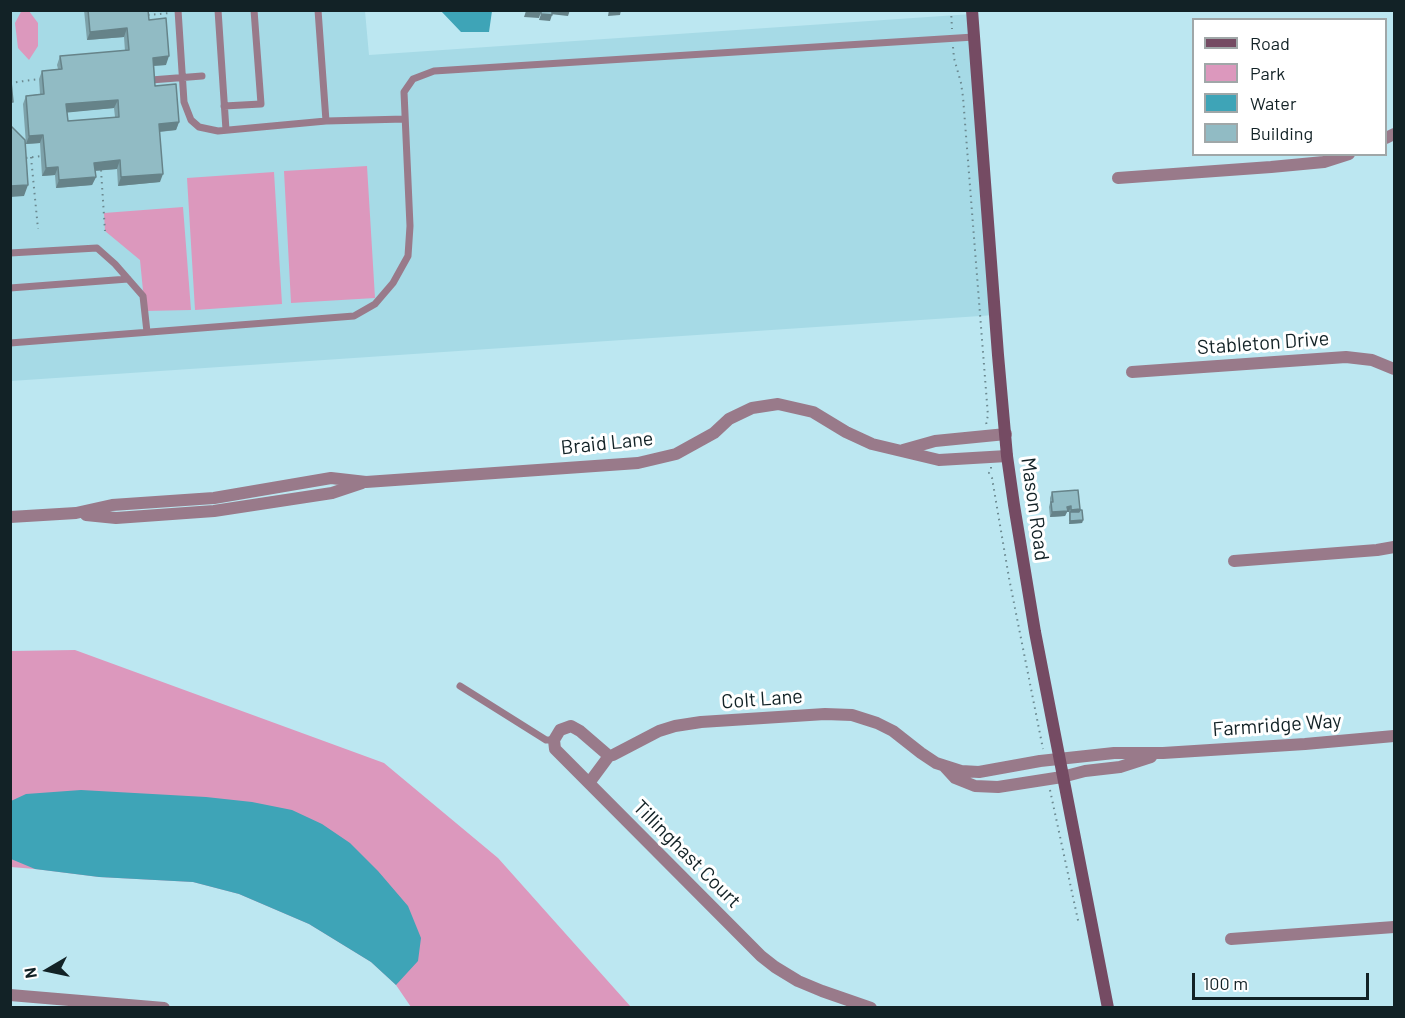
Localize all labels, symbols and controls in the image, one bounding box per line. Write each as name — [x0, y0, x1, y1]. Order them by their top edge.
legend — [1192, 18, 1387, 156]
text: Road — [1250, 32, 1290, 54]
text: Park — [1250, 62, 1285, 84]
text: Water — [1250, 92, 1297, 114]
text: Building — [1250, 122, 1313, 144]
street label: Stableton Drive — [1196, 326, 1330, 360]
street label: Braid Lane — [560, 426, 654, 460]
street label: Mason Road — [1016, 456, 1054, 562]
street label: Colt Lane — [720, 684, 804, 714]
street label: Farmridge Way — [1212, 709, 1342, 741]
street label: Tillinghast Court — [628, 795, 746, 913]
north arrow — [18, 940, 78, 1000]
scale bar — [1195, 961, 1372, 999]
text: N — [20, 966, 40, 980]
text: 100 m — [1203, 972, 1248, 994]

